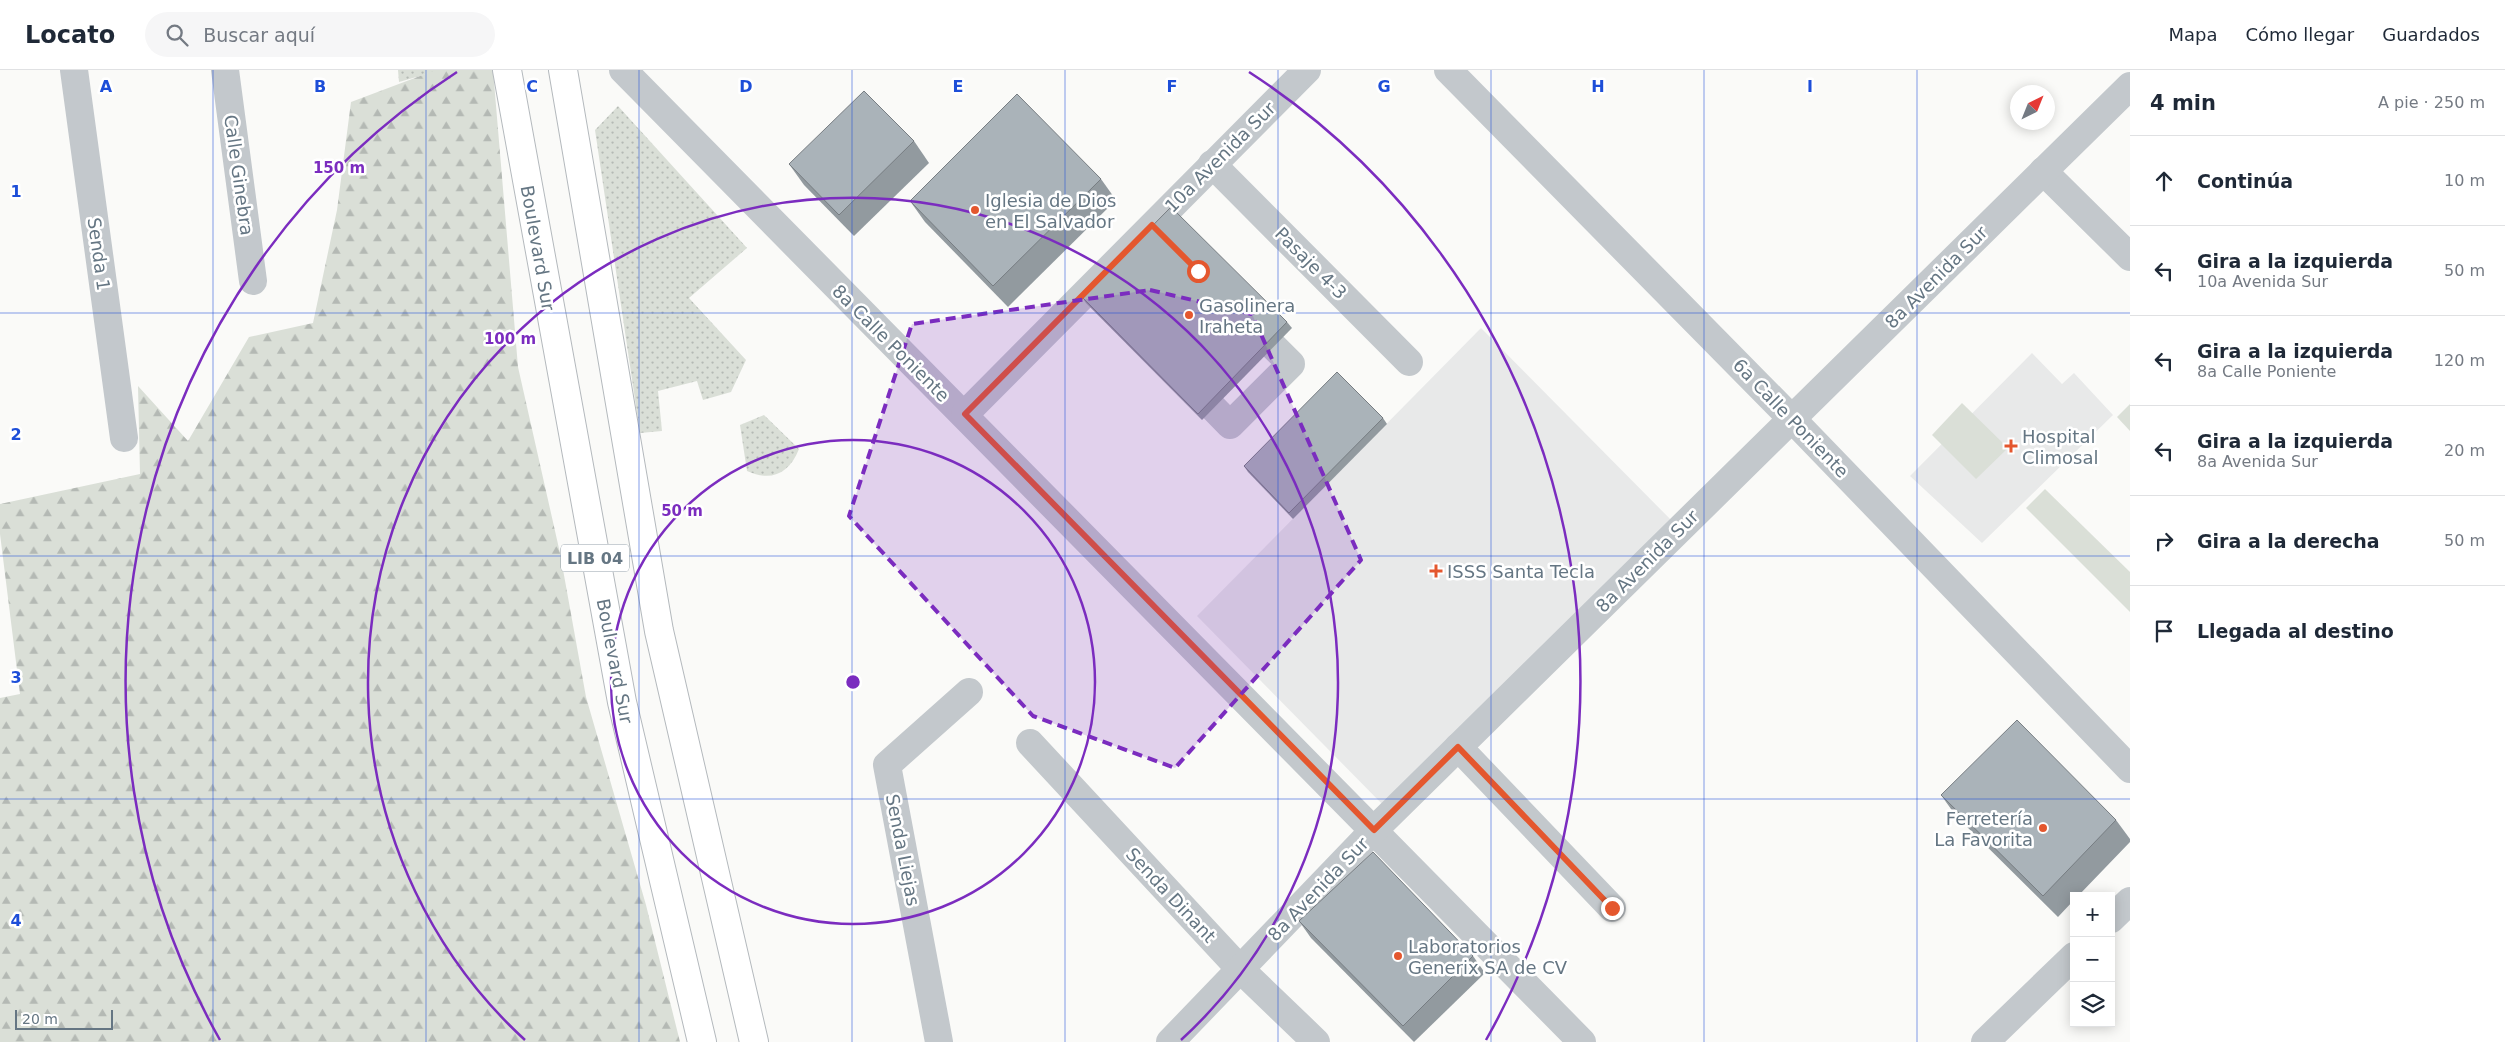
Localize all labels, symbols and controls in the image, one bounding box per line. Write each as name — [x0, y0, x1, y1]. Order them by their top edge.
search box — [145, 12, 495, 57]
text: Locato — [25, 21, 115, 49]
icon: search — [163, 21, 191, 49]
text: Buscar aquí — [203, 24, 315, 46]
text: Mapa — [2168, 24, 2217, 45]
text: Cómo llegar — [2245, 24, 2354, 45]
text: Guardados — [2382, 24, 2480, 45]
text: A — [100, 77, 113, 96]
text: B — [314, 77, 326, 96]
text: C — [526, 77, 538, 96]
text: D — [739, 77, 753, 96]
text: E — [953, 77, 963, 96]
text: F — [1167, 77, 1177, 96]
text: G — [1377, 77, 1391, 96]
text: H — [1591, 77, 1605, 96]
text: I — [1807, 77, 1813, 96]
north arrow — [2010, 85, 2055, 130]
text: 4 min — [2150, 91, 2216, 115]
text: A pie · 250 m — [2378, 93, 2485, 112]
street label: 10a Avenida Sur — [1160, 97, 1280, 217]
street label: Calle Ginebra — [220, 113, 258, 237]
text: 150 m — [313, 159, 365, 177]
icon: ahead — [2150, 167, 2178, 195]
text: Continúa — [2197, 170, 2293, 192]
text: 10 m — [2444, 171, 2485, 190]
text: 1 — [10, 182, 22, 201]
street label: Boulevard Sur — [517, 184, 559, 313]
place label: Iglesia de Dios en El Salvador — [985, 190, 1116, 232]
marker: Iglesia de Dios en El Salvador — [969, 204, 981, 216]
street label: Senda 1 — [83, 216, 115, 292]
street label: 8a Avenida Sur — [1880, 221, 1992, 333]
street label: Pasaje 4-3 — [1271, 223, 1351, 303]
text: Gira a la izquierda — [2197, 250, 2393, 272]
icon: left — [2150, 257, 2178, 285]
route start — [1187, 260, 1210, 283]
text: 50 m — [2444, 261, 2485, 280]
text: 10a Avenida Sur — [2197, 272, 2328, 291]
street label: 8a Calle Poniente — [828, 280, 954, 406]
place label: Gasolinera Iraheta — [1199, 295, 1295, 337]
marker: Gasolinera Iraheta — [1183, 309, 1195, 321]
text: 100 m — [484, 330, 536, 348]
text: Gira a la izquierda — [2197, 340, 2393, 362]
icon: left — [2150, 347, 2178, 375]
text: 120 m — [2434, 351, 2485, 370]
street label: 6a Calle Poniente — [1729, 354, 1853, 482]
text: 8a Calle Poniente — [2197, 362, 2336, 381]
text: 2 — [10, 425, 22, 444]
place label: Hospital Climosal — [2022, 426, 2099, 468]
text: Gira a la izquierda — [2197, 430, 2393, 452]
icon: left — [2150, 437, 2178, 465]
marker: Hospital Climosal — [2004, 439, 2018, 453]
text: 20 m — [2444, 441, 2485, 460]
text: 8a Avenida Sur — [2197, 452, 2318, 471]
text: 50 m — [661, 502, 703, 520]
street label: 8a Avenida Sur — [1591, 505, 1703, 617]
icon: right — [2150, 527, 2178, 555]
text: Gira a la derecha — [2197, 530, 2380, 552]
text: 50 m — [2444, 531, 2485, 550]
road number: LIB 04 — [561, 544, 629, 572]
place label: ISSS Santa Tecla — [1447, 561, 1595, 582]
marker: ISSS Santa Tecla — [1429, 564, 1443, 578]
street label: Boulevard Sur — [593, 597, 638, 726]
icon: arrive — [2150, 617, 2178, 645]
text: Llegada al destino — [2197, 620, 2394, 642]
text: 3 — [10, 668, 22, 687]
centre of rings — [844, 673, 862, 691]
street label: Senda Liejas — [882, 792, 924, 908]
place label: Ferretería La Favorita — [1934, 808, 2033, 850]
marker: Ferretería La Favorita — [2037, 822, 2049, 834]
street label: 8a Avenida Sur — [1263, 832, 1373, 945]
street label: Senda Dinant — [1122, 843, 1220, 947]
map controls — [2070, 892, 2115, 1027]
button: + — [2070, 892, 2115, 937]
route end — [1601, 897, 1624, 920]
text: 4 — [10, 911, 22, 930]
place label: Laboratorios Generix SA de CV — [1408, 936, 1568, 978]
button: − — [2070, 937, 2115, 982]
marker: Laboratorios Generix SA de CV — [1392, 950, 1404, 962]
button: layers — [2070, 982, 2115, 1027]
scale bar — [15, 1007, 112, 1030]
text: 20 m — [22, 1011, 58, 1027]

